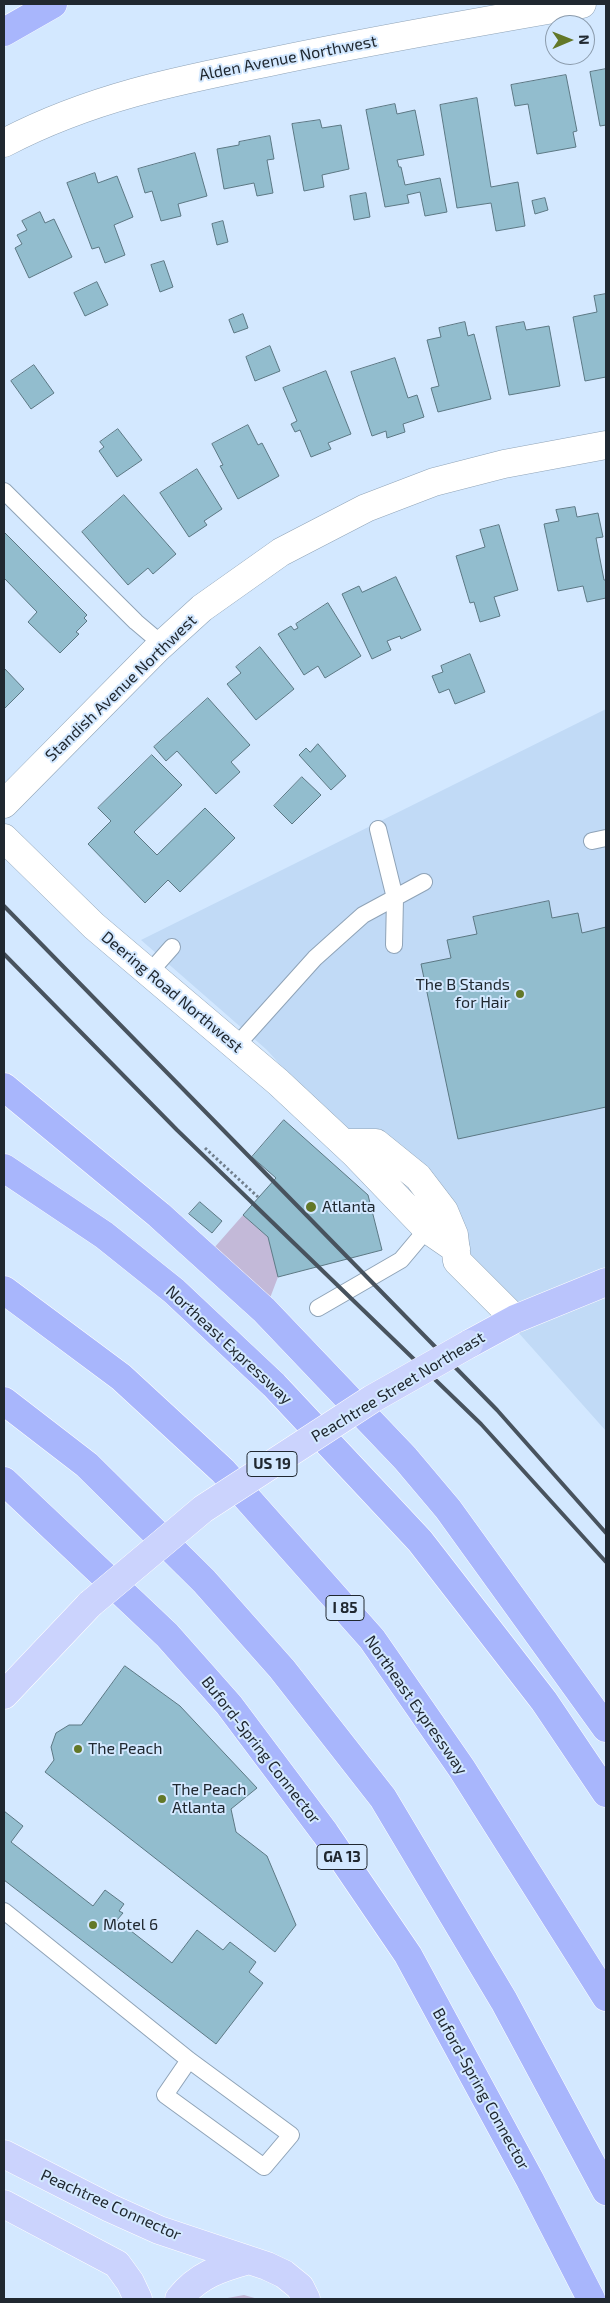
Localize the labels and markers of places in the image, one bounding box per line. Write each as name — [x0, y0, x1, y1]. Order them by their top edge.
place label: The B Stands for Hair — [415, 975, 510, 1013]
marker: The B Stands for Hair — [514, 988, 526, 1000]
place label: Atlanta — [322, 1197, 376, 1217]
marker: Atlanta — [304, 1200, 318, 1214]
place label: The Peach — [88, 1739, 163, 1759]
marker: The Peach — [72, 1743, 84, 1755]
place label: The Peach Atlanta — [172, 1780, 247, 1818]
marker: The Peach Atlanta — [156, 1793, 168, 1805]
place label: Motel 6 — [103, 1915, 158, 1935]
marker: Motel 6 — [87, 1919, 99, 1931]

